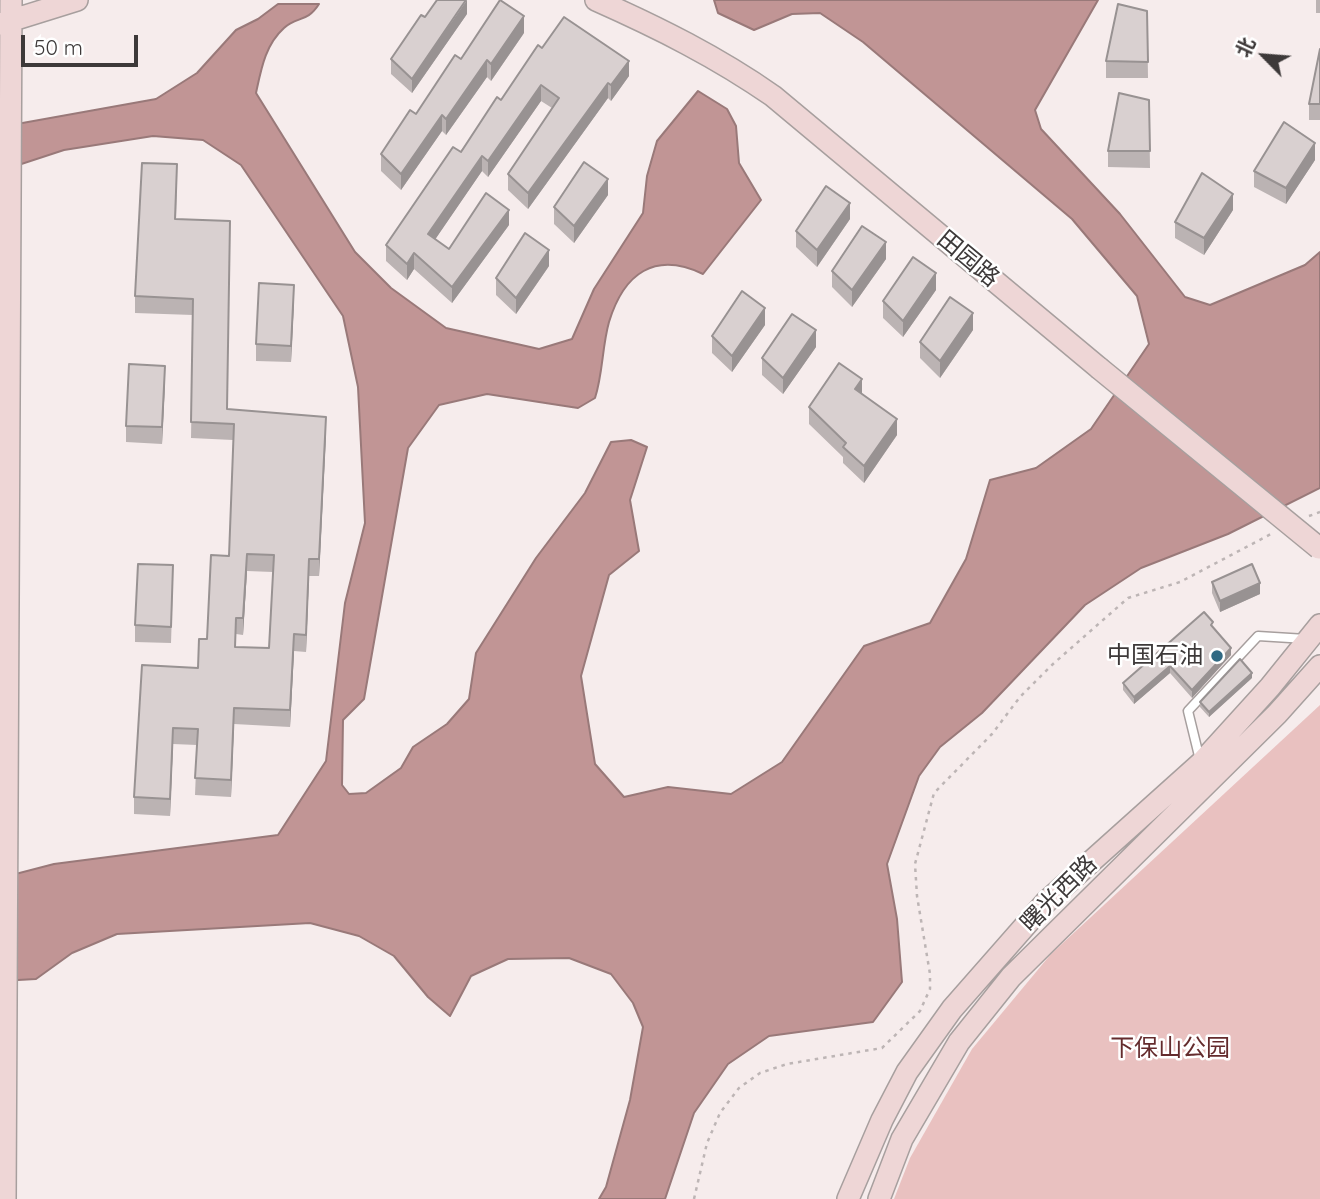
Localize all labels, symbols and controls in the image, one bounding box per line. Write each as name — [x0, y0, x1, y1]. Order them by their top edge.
scale bar — [24, 21, 142, 65]
north arrow — [1229, 21, 1299, 91]
text: 北 — [1230, 33, 1260, 61]
text: 50 m — [34, 34, 83, 60]
street label: 田园路 — [931, 225, 1005, 293]
place label: 中国石油 — [1107, 642, 1203, 670]
marker: 中国石油 — [1209, 648, 1225, 664]
street label: 曙光西路 — [1015, 850, 1103, 938]
park label: 下保山公园 — [1110, 1035, 1230, 1063]

